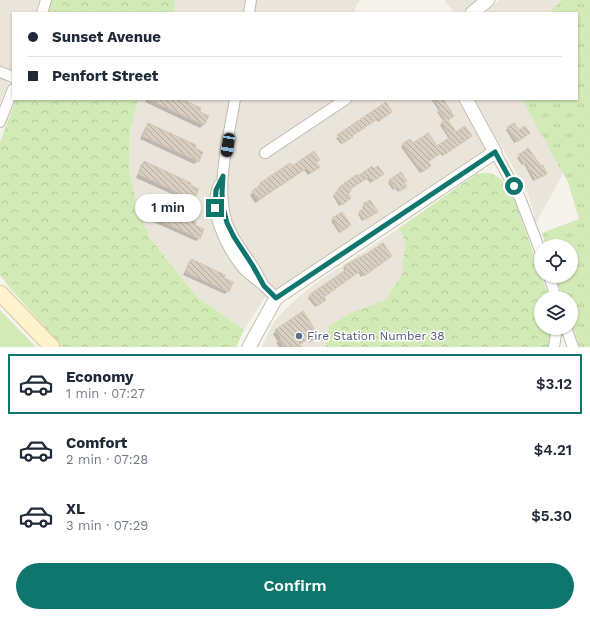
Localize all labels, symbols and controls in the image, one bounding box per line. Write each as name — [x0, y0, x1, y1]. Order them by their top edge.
text: Sunset Avenue — [52, 28, 161, 46]
text: Penfort Street — [52, 67, 158, 85]
car — [220, 132, 236, 158]
route start — [505, 177, 523, 195]
callout: 1 min — [135, 194, 201, 222]
route end — [206, 199, 224, 217]
text: 1 min — [151, 200, 185, 215]
map controls — [534, 239, 578, 335]
button: locate — [534, 239, 578, 283]
button: layers — [534, 291, 578, 335]
place label: Fire Station Number 38 — [307, 329, 445, 343]
marker: Fire Station Number 38 — [294, 331, 304, 341]
icon: car — [18, 366, 54, 402]
text: Economy — [66, 368, 133, 386]
text: $3.12 — [536, 375, 572, 393]
text: 1 min · 07:27 — [66, 386, 145, 401]
icon: car — [18, 432, 54, 468]
text: Comfort — [66, 434, 127, 452]
text: $4.21 — [534, 441, 572, 459]
text: 2 min · 07:28 — [66, 452, 148, 467]
icon: car — [18, 498, 54, 534]
text: XL — [66, 500, 85, 518]
text: $5.30 — [531, 507, 572, 525]
text: 3 min · 07:29 — [66, 518, 148, 533]
button: Confirm — [16, 563, 574, 609]

